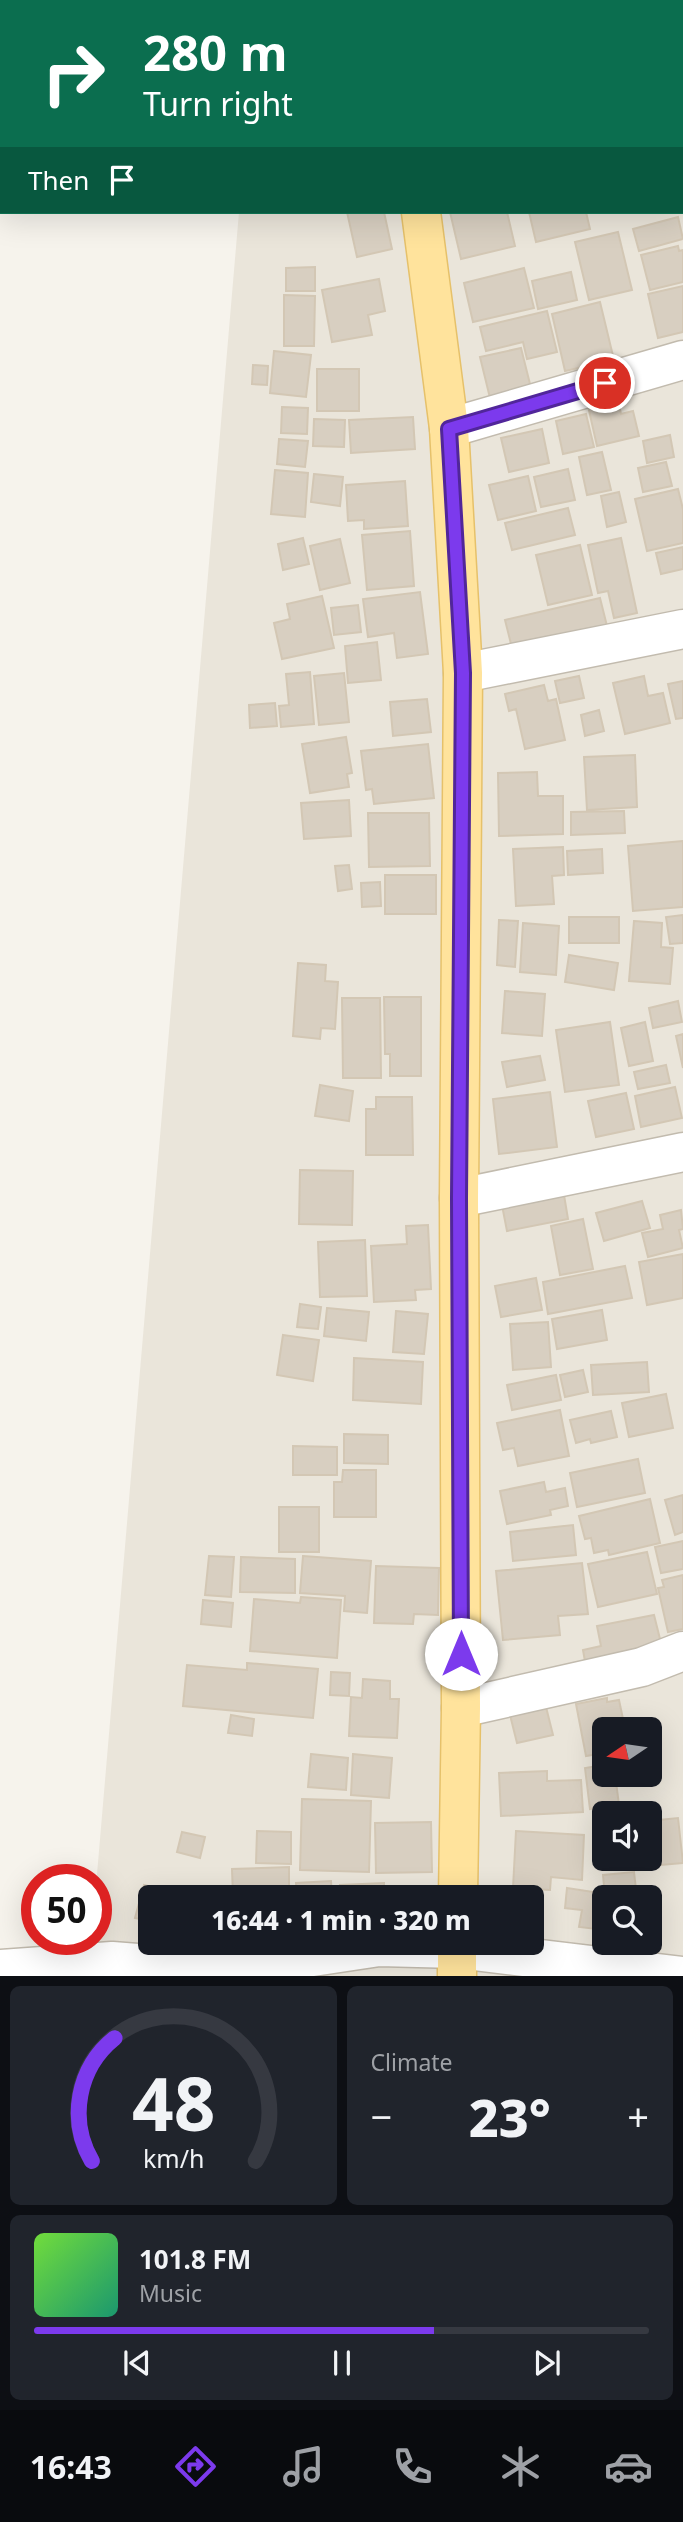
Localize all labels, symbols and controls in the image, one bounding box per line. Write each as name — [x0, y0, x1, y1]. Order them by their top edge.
text: 280 m — [143, 19, 288, 85]
icon: right — [28, 28, 119, 119]
text: Turn right — [143, 82, 293, 125]
icon: arrive — [103, 161, 141, 199]
text: Then — [28, 162, 89, 198]
pin — [575, 353, 635, 413]
icon: arrive — [586, 364, 624, 402]
position arrow — [424, 1617, 498, 1691]
north arrow — [592, 1717, 662, 1787]
map controls — [592, 1717, 662, 1955]
button: sound — [592, 1801, 662, 1871]
speed limit sign: 50 — [21, 1864, 112, 1955]
button: search — [592, 1885, 662, 1955]
text: 16:44 · 1 min · 320 m — [211, 1902, 471, 1938]
text: Climate — [371, 2046, 453, 2078]
text: 48 — [132, 2054, 215, 2153]
text: 23° — [469, 2081, 551, 2152]
text: − — [371, 2090, 392, 2142]
text: + — [627, 2090, 649, 2142]
text: km/h — [142, 2141, 204, 2175]
text: 101.8 FM — [139, 2241, 251, 2277]
text: Music — [139, 2277, 202, 2309]
icon: previous — [118, 2344, 156, 2382]
icon: pause — [323, 2344, 361, 2382]
icon: next — [528, 2344, 566, 2382]
icon: directions — [171, 2442, 220, 2491]
icon: music — [279, 2442, 328, 2491]
icon: phone — [388, 2442, 437, 2491]
icon: climate — [496, 2442, 545, 2491]
icon: car — [604, 2442, 653, 2491]
text: 16:43 — [30, 2445, 112, 2488]

